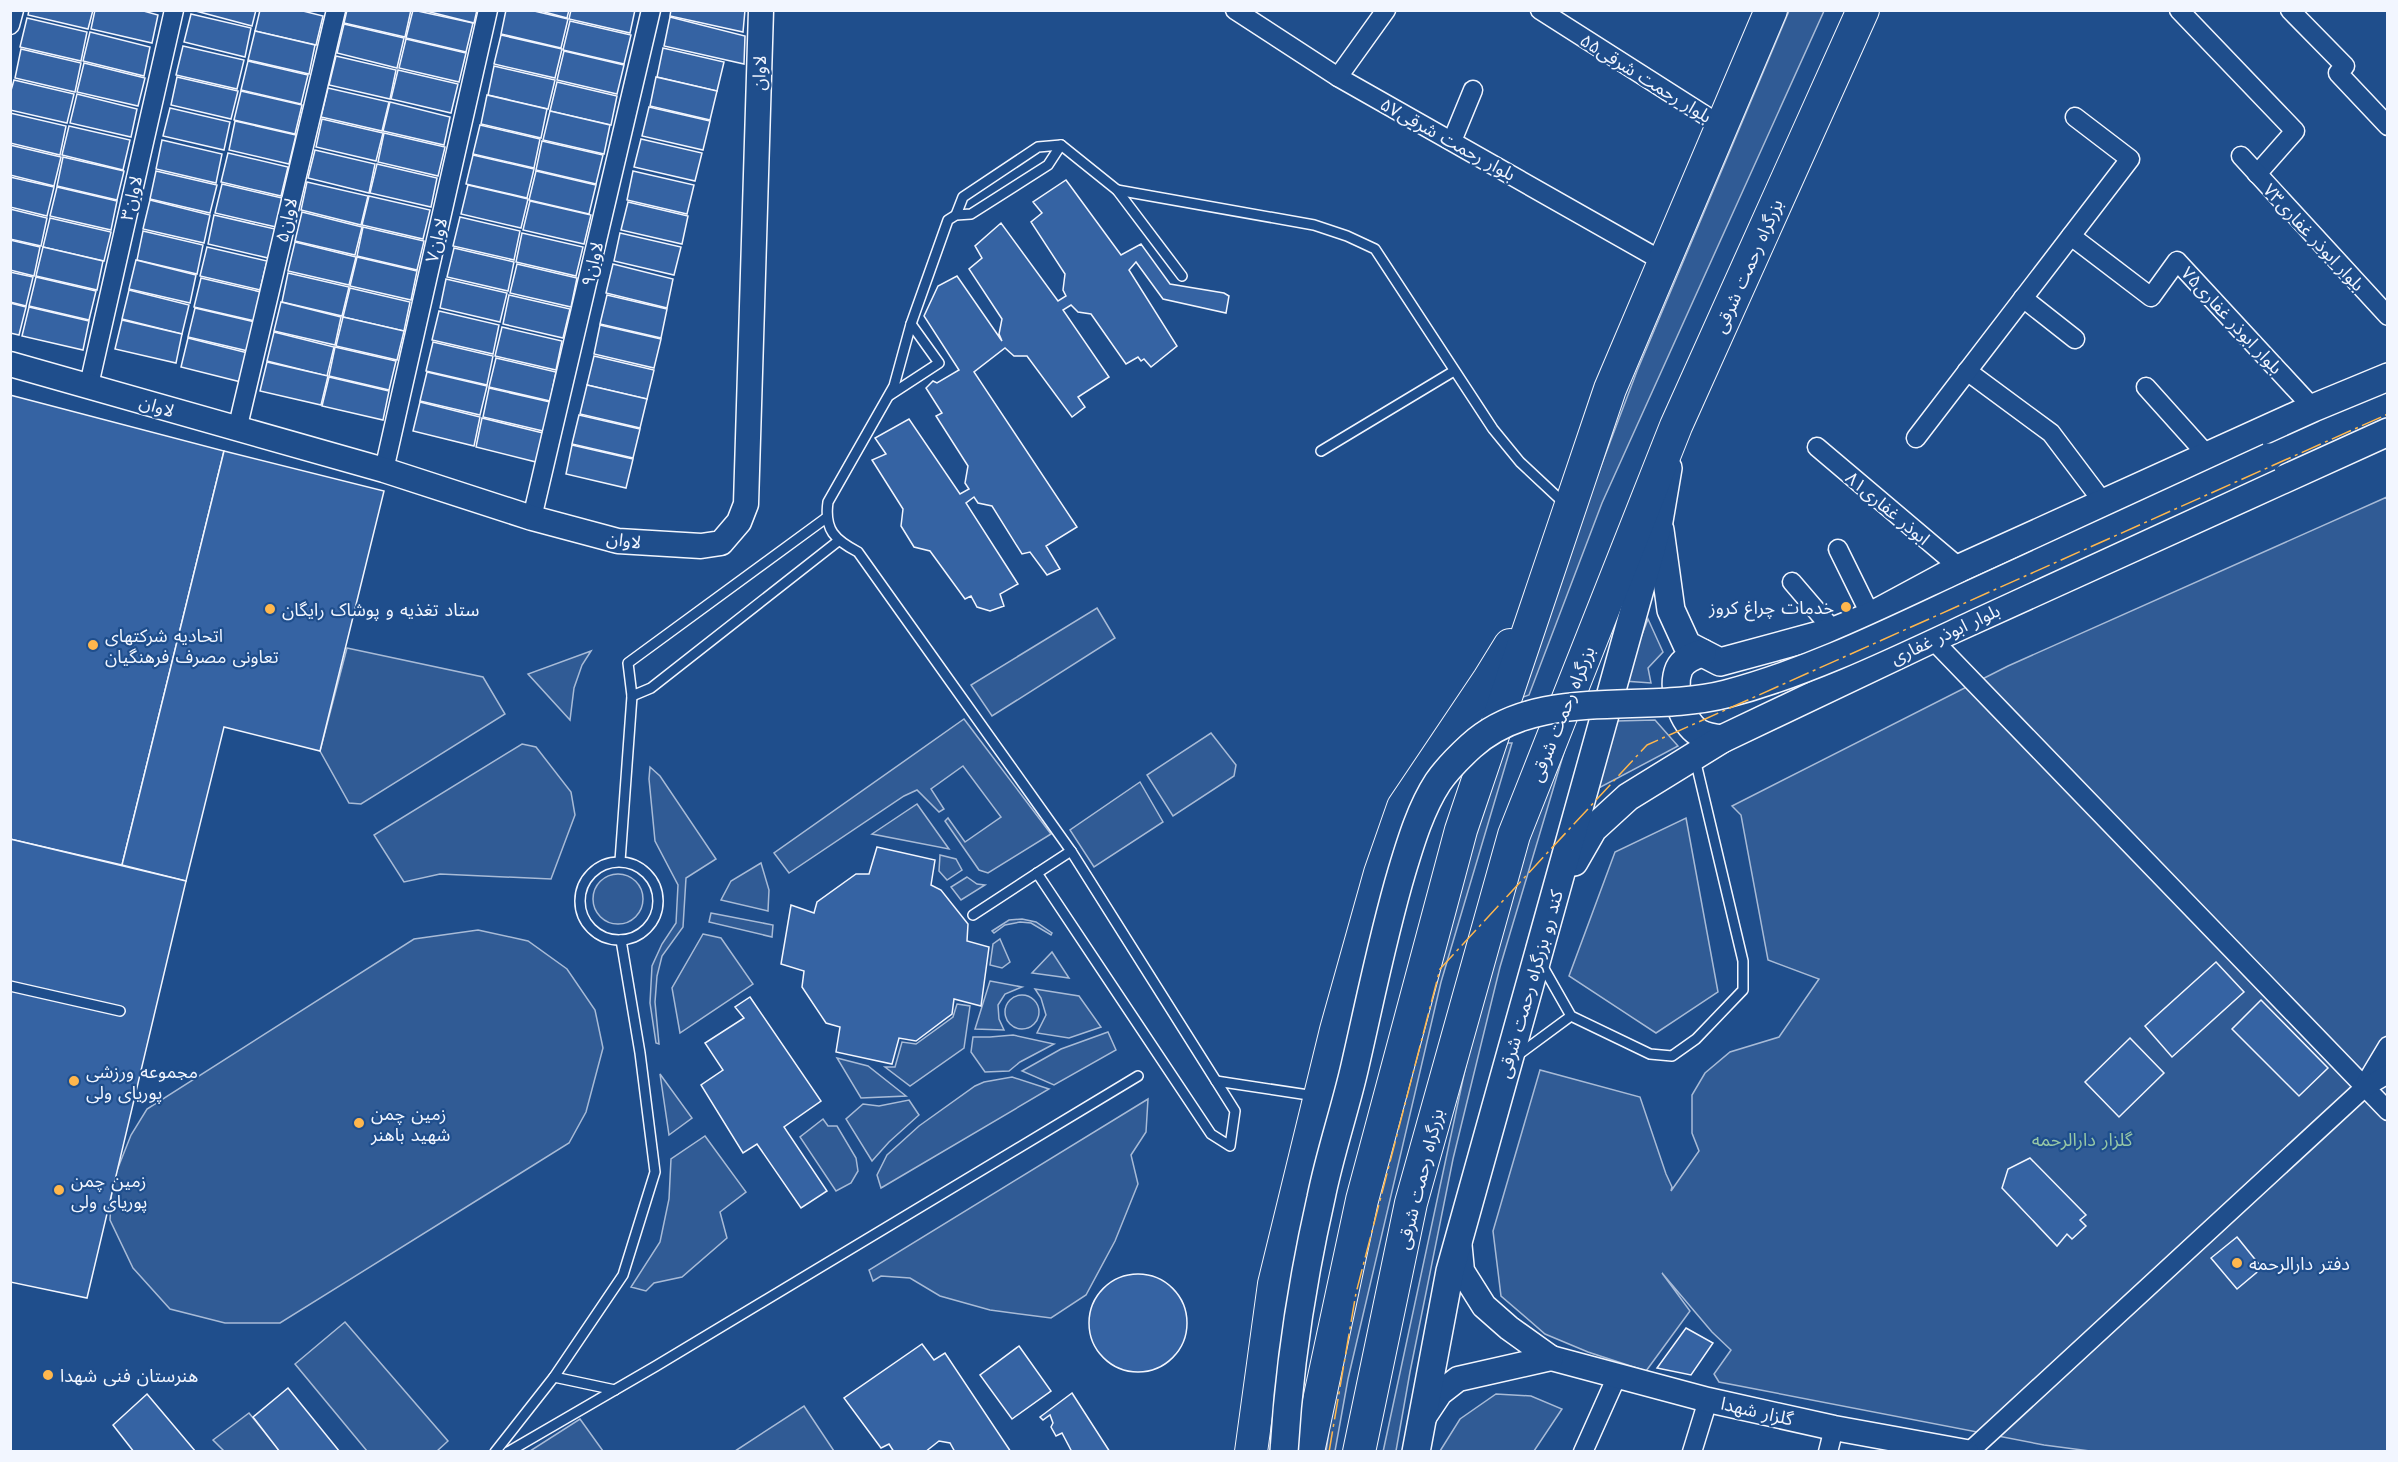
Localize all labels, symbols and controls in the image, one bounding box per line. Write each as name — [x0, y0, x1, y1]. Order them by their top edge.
street label: بلوار رحمت شرقی۵۵ — [1576, 29, 1716, 128]
street label: لاوان — [748, 55, 771, 91]
street label: ۵۷بلوار رحمت شرقی — [1376, 93, 1519, 186]
street label: ۳لاوان — [116, 174, 147, 223]
street label: بلوار ابوذر غفاری۷۳ — [2258, 179, 2369, 296]
street label: ۵لاوان — [271, 196, 302, 245]
street label: بزرگراه رحمت شرقی — [1709, 196, 1788, 337]
street label: ۷لاوان — [421, 216, 452, 265]
street label: ۹لاوان — [577, 240, 608, 289]
street label: بلوار ابوذر غفاری۷۵ — [2176, 262, 2287, 379]
street label: لاوان — [137, 391, 177, 422]
street label: ۸۱ابوذر غفاری — [1841, 467, 1934, 550]
street label: لاوان — [605, 527, 643, 554]
place label: خدمات چراغ کروز — [1708, 597, 1834, 622]
place label: ستاد تغذیه و پوشاک رایگان — [282, 599, 479, 621]
marker: خدمات چراغ کروز — [1839, 600, 1853, 614]
street label: بلوار ابوذر غفاری — [1887, 600, 2003, 669]
marker: ستاد تغذیه و پوشاک رایگان — [263, 602, 277, 616]
place label: اتحادیه شرکتهای تعاونی مصرف فرهنگیان — [105, 625, 279, 668]
marker: اتحادیه شرکتهای تعاونی مصرف فرهنگیان — [86, 638, 100, 652]
street label: بزرگراه رحمت شرقی — [1525, 643, 1600, 785]
street label: کند رو بزرگراه رحمت شرقی — [1493, 887, 1568, 1081]
place label: مجموعه ورزشی پوریای ولی — [86, 1061, 198, 1104]
marker: مجموعه ورزشی پوریای ولی — [67, 1074, 81, 1088]
place label: زمین چمن شهید باهنر — [370, 1103, 450, 1146]
street label: بزرگراه رحمت شرقی — [1392, 1106, 1449, 1252]
marker: زمین چمن شهید باهنر — [352, 1116, 366, 1130]
park label: گلزار دارالرحمه — [2032, 1129, 2133, 1151]
place label: زمین چمن پوریای ولی — [71, 1170, 147, 1213]
marker: زمین چمن پوریای ولی — [52, 1183, 66, 1197]
place label: دفتر دارالرحمه — [2249, 1253, 2350, 1275]
marker: دفتر دارالرحمه — [2230, 1256, 2244, 1270]
place label: هنرستان فنی شهدا — [60, 1365, 198, 1387]
marker: هنرستان فنی شهدا — [41, 1368, 55, 1382]
street label: گلزار شهدا — [1719, 1392, 1796, 1431]

